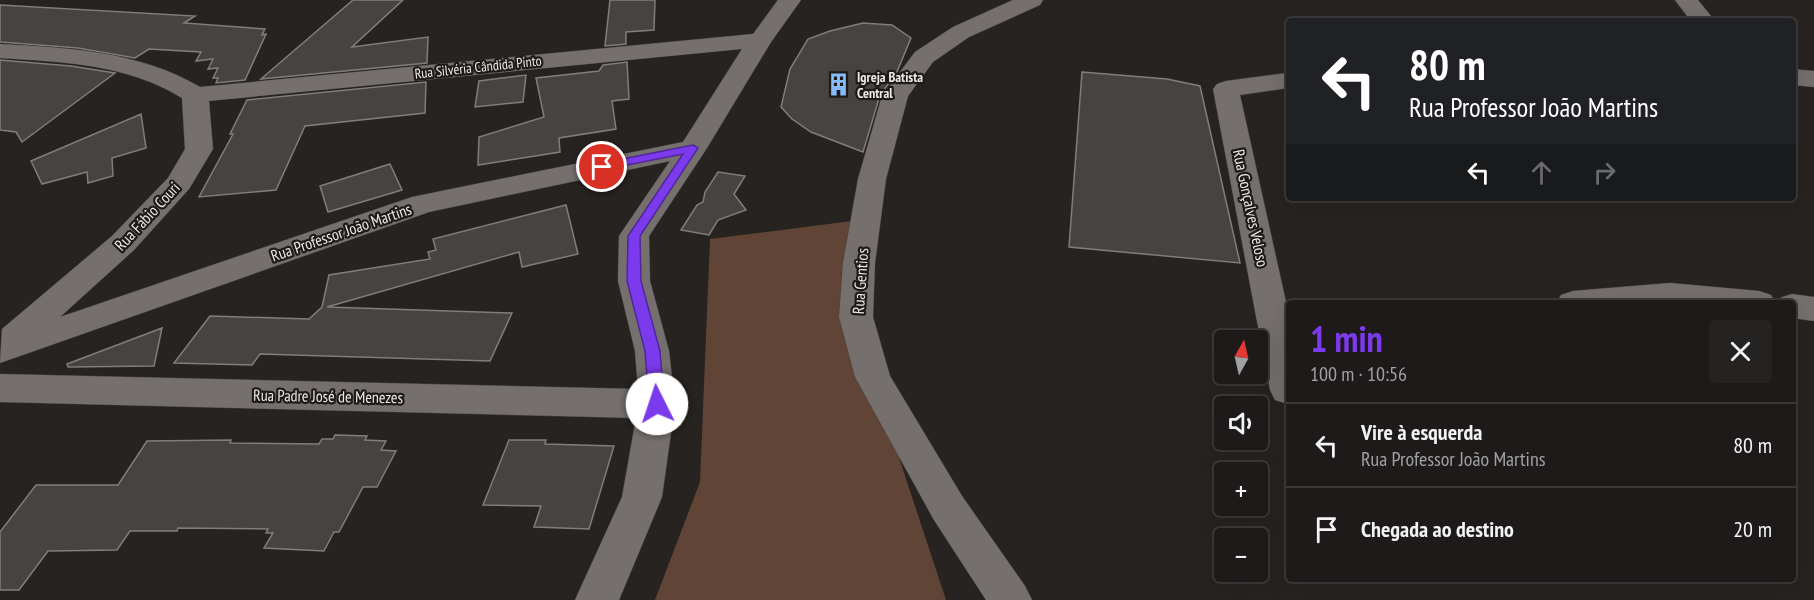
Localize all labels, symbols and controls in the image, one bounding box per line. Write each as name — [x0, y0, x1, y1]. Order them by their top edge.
text: 80 m — [1409, 37, 1486, 92]
icon: left — [1310, 42, 1388, 120]
street label: Rua Silvéria Cândida Pinto — [414, 51, 542, 83]
place label: Igreja Batista Central — [857, 68, 923, 102]
building icon: Igreja Batista Central — [826, 72, 852, 98]
text: Rua Professor João Martins — [1409, 90, 1658, 124]
pin — [576, 141, 627, 192]
street label: Rua Gonçalves Veloso — [1229, 147, 1273, 269]
icon: arrive — [585, 150, 618, 183]
icon: left — [1462, 156, 1495, 189]
icon: ahead — [1525, 156, 1558, 189]
icon: right — [1588, 156, 1621, 189]
street label: Rua Fábio Couri — [110, 177, 184, 255]
street label: Rua Professor João Martins — [268, 199, 414, 265]
street label: Rua Gentios — [848, 247, 872, 315]
text: 1 min — [1310, 315, 1383, 362]
button: close — [1709, 320, 1772, 383]
north arrow — [1214, 330, 1268, 384]
map controls — [1214, 330, 1268, 582]
text: 100 m · 10:56 — [1310, 361, 1407, 387]
position arrow — [625, 372, 689, 436]
street label: Rua Padre José de Menezes — [253, 385, 403, 407]
button: sound — [1214, 396, 1268, 450]
text: Vire à esquerda — [1361, 418, 1482, 446]
icon: left — [1310, 429, 1343, 462]
text: 80 m — [1733, 431, 1772, 459]
text: Rua Professor João Martins — [1361, 446, 1545, 472]
button: + — [1214, 462, 1268, 516]
icon: arrive — [1310, 513, 1343, 546]
text: Chegada ao destino — [1361, 515, 1514, 543]
text: 20 m — [1733, 515, 1772, 543]
button: − — [1214, 528, 1268, 582]

